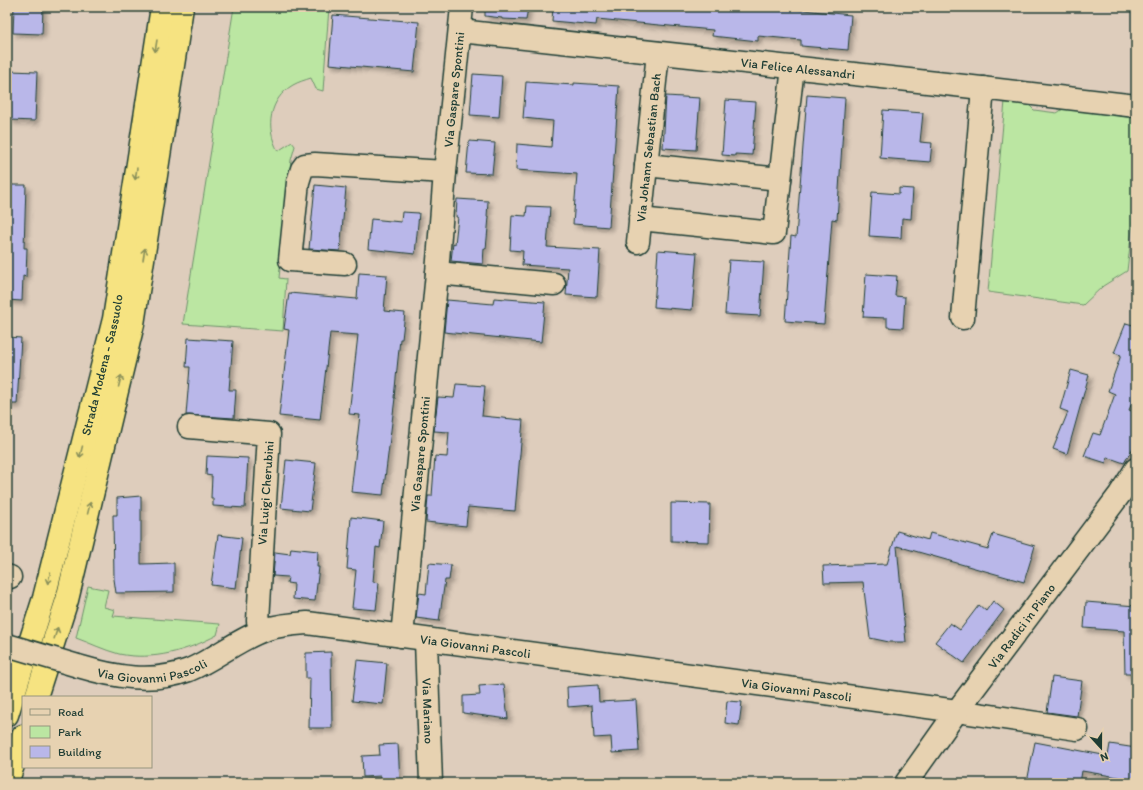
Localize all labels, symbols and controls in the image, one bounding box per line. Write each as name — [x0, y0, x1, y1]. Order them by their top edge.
street label: Via Gaspare Spontini — [441, 31, 467, 148]
one-way arrow — [152, 39, 160, 52]
street label: Via Felice Alessandri — [740, 55, 856, 82]
street label: Via Johann Sebastian Bach — [633, 72, 664, 223]
one-way arrow — [132, 167, 140, 180]
one-way arrow — [140, 248, 148, 261]
street label: Strada Modena - Sassuolo — [78, 293, 126, 437]
one-way arrow — [116, 375, 124, 388]
street label: Via Gaspare Spontini — [407, 396, 433, 513]
street label: Via Luigi Cherubini — [254, 440, 277, 546]
one-way arrow — [76, 445, 84, 458]
one-way arrow — [86, 501, 93, 514]
one-way arrow — [45, 572, 52, 585]
street label: Via Radici in Piano — [985, 580, 1059, 671]
one-way arrow — [53, 627, 60, 640]
street label: Via Giovanni Pascoli — [419, 631, 532, 661]
street label: Via Giovanni Pascoli — [96, 656, 209, 686]
street label: Via Giovanni Pascoli — [740, 675, 853, 705]
street label: Via Mariano — [419, 678, 437, 745]
legend — [22, 696, 152, 768]
text: Road — [58, 705, 84, 719]
text: Park — [58, 725, 82, 739]
north arrow — [1081, 728, 1121, 768]
text: Building — [58, 745, 102, 759]
text: N — [1099, 749, 1110, 764]

